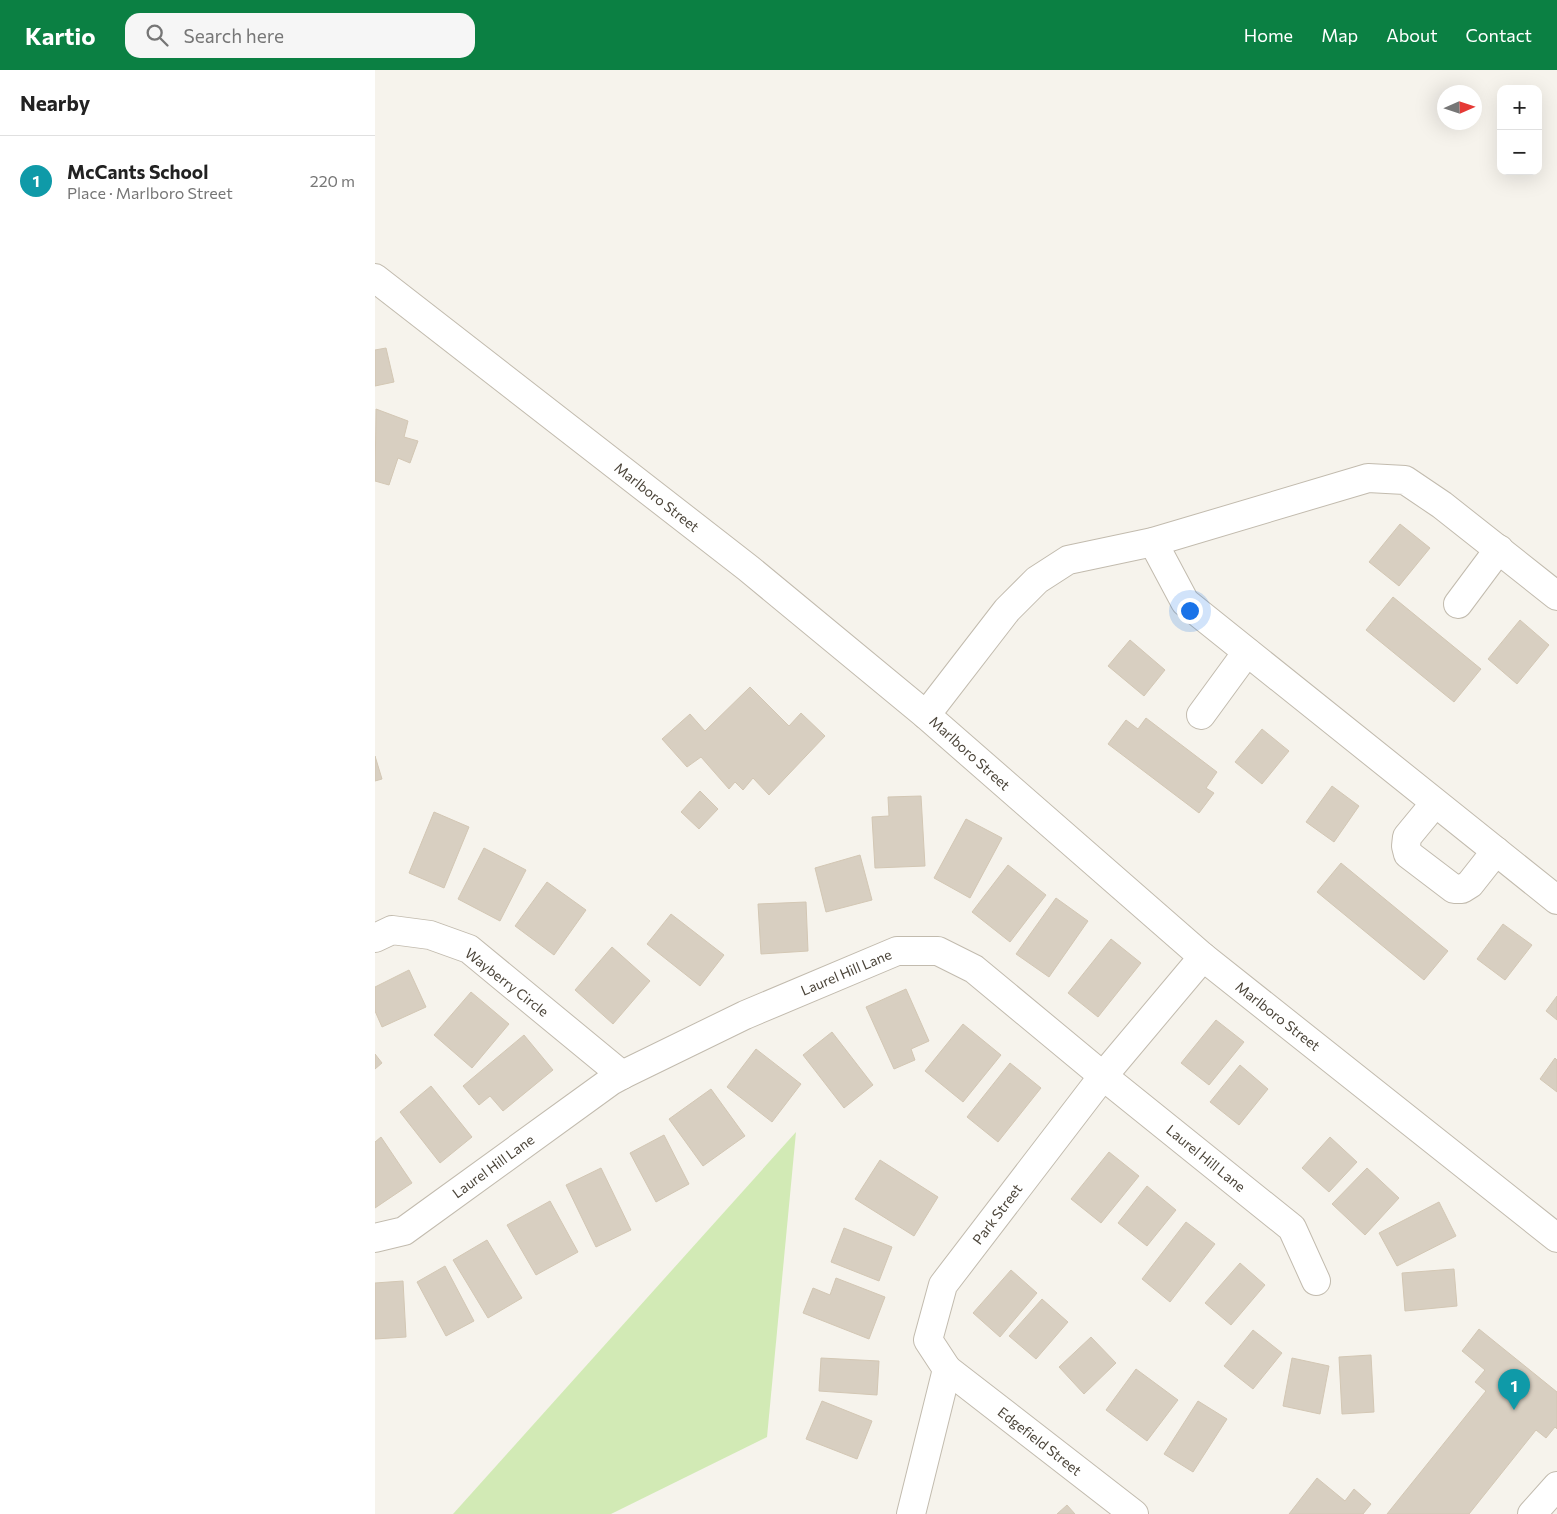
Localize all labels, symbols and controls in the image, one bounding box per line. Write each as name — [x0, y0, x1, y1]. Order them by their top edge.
search box — [125, 13, 475, 58]
text: Kartio — [25, 21, 95, 50]
icon: search — [143, 21, 171, 49]
text: Search here — [183, 24, 284, 47]
text: Home — [1244, 24, 1293, 46]
text: Map — [1321, 24, 1358, 46]
text: About — [1386, 24, 1438, 46]
text: Contact — [1466, 24, 1532, 46]
north arrow — [1437, 85, 1482, 130]
map controls — [1497, 85, 1542, 175]
button: + — [1497, 85, 1542, 130]
text: Nearby — [20, 90, 90, 115]
button: − — [1497, 130, 1542, 175]
text: McCants School — [67, 160, 208, 183]
text: 1 — [32, 171, 40, 190]
text: 220 m — [310, 171, 355, 190]
text: Place · Marlboro Street — [67, 183, 233, 202]
street label: Marlboro Street — [611, 459, 703, 535]
your location — [1177, 598, 1203, 624]
street label: Marlboro Street — [926, 712, 1014, 794]
street label: Wayberry Circle — [462, 944, 552, 1020]
street label: Laurel Hill Lane — [798, 945, 894, 999]
street label: Marlboro Street — [1232, 978, 1324, 1054]
street label: Laurel Hill Lane — [1163, 1121, 1249, 1195]
street label: Laurel Hill Lane — [449, 1131, 537, 1201]
street label: Park Street — [969, 1180, 1025, 1248]
pin: 1 — [1498, 1369, 1530, 1410]
street label: Edgefield Street — [995, 1403, 1085, 1479]

